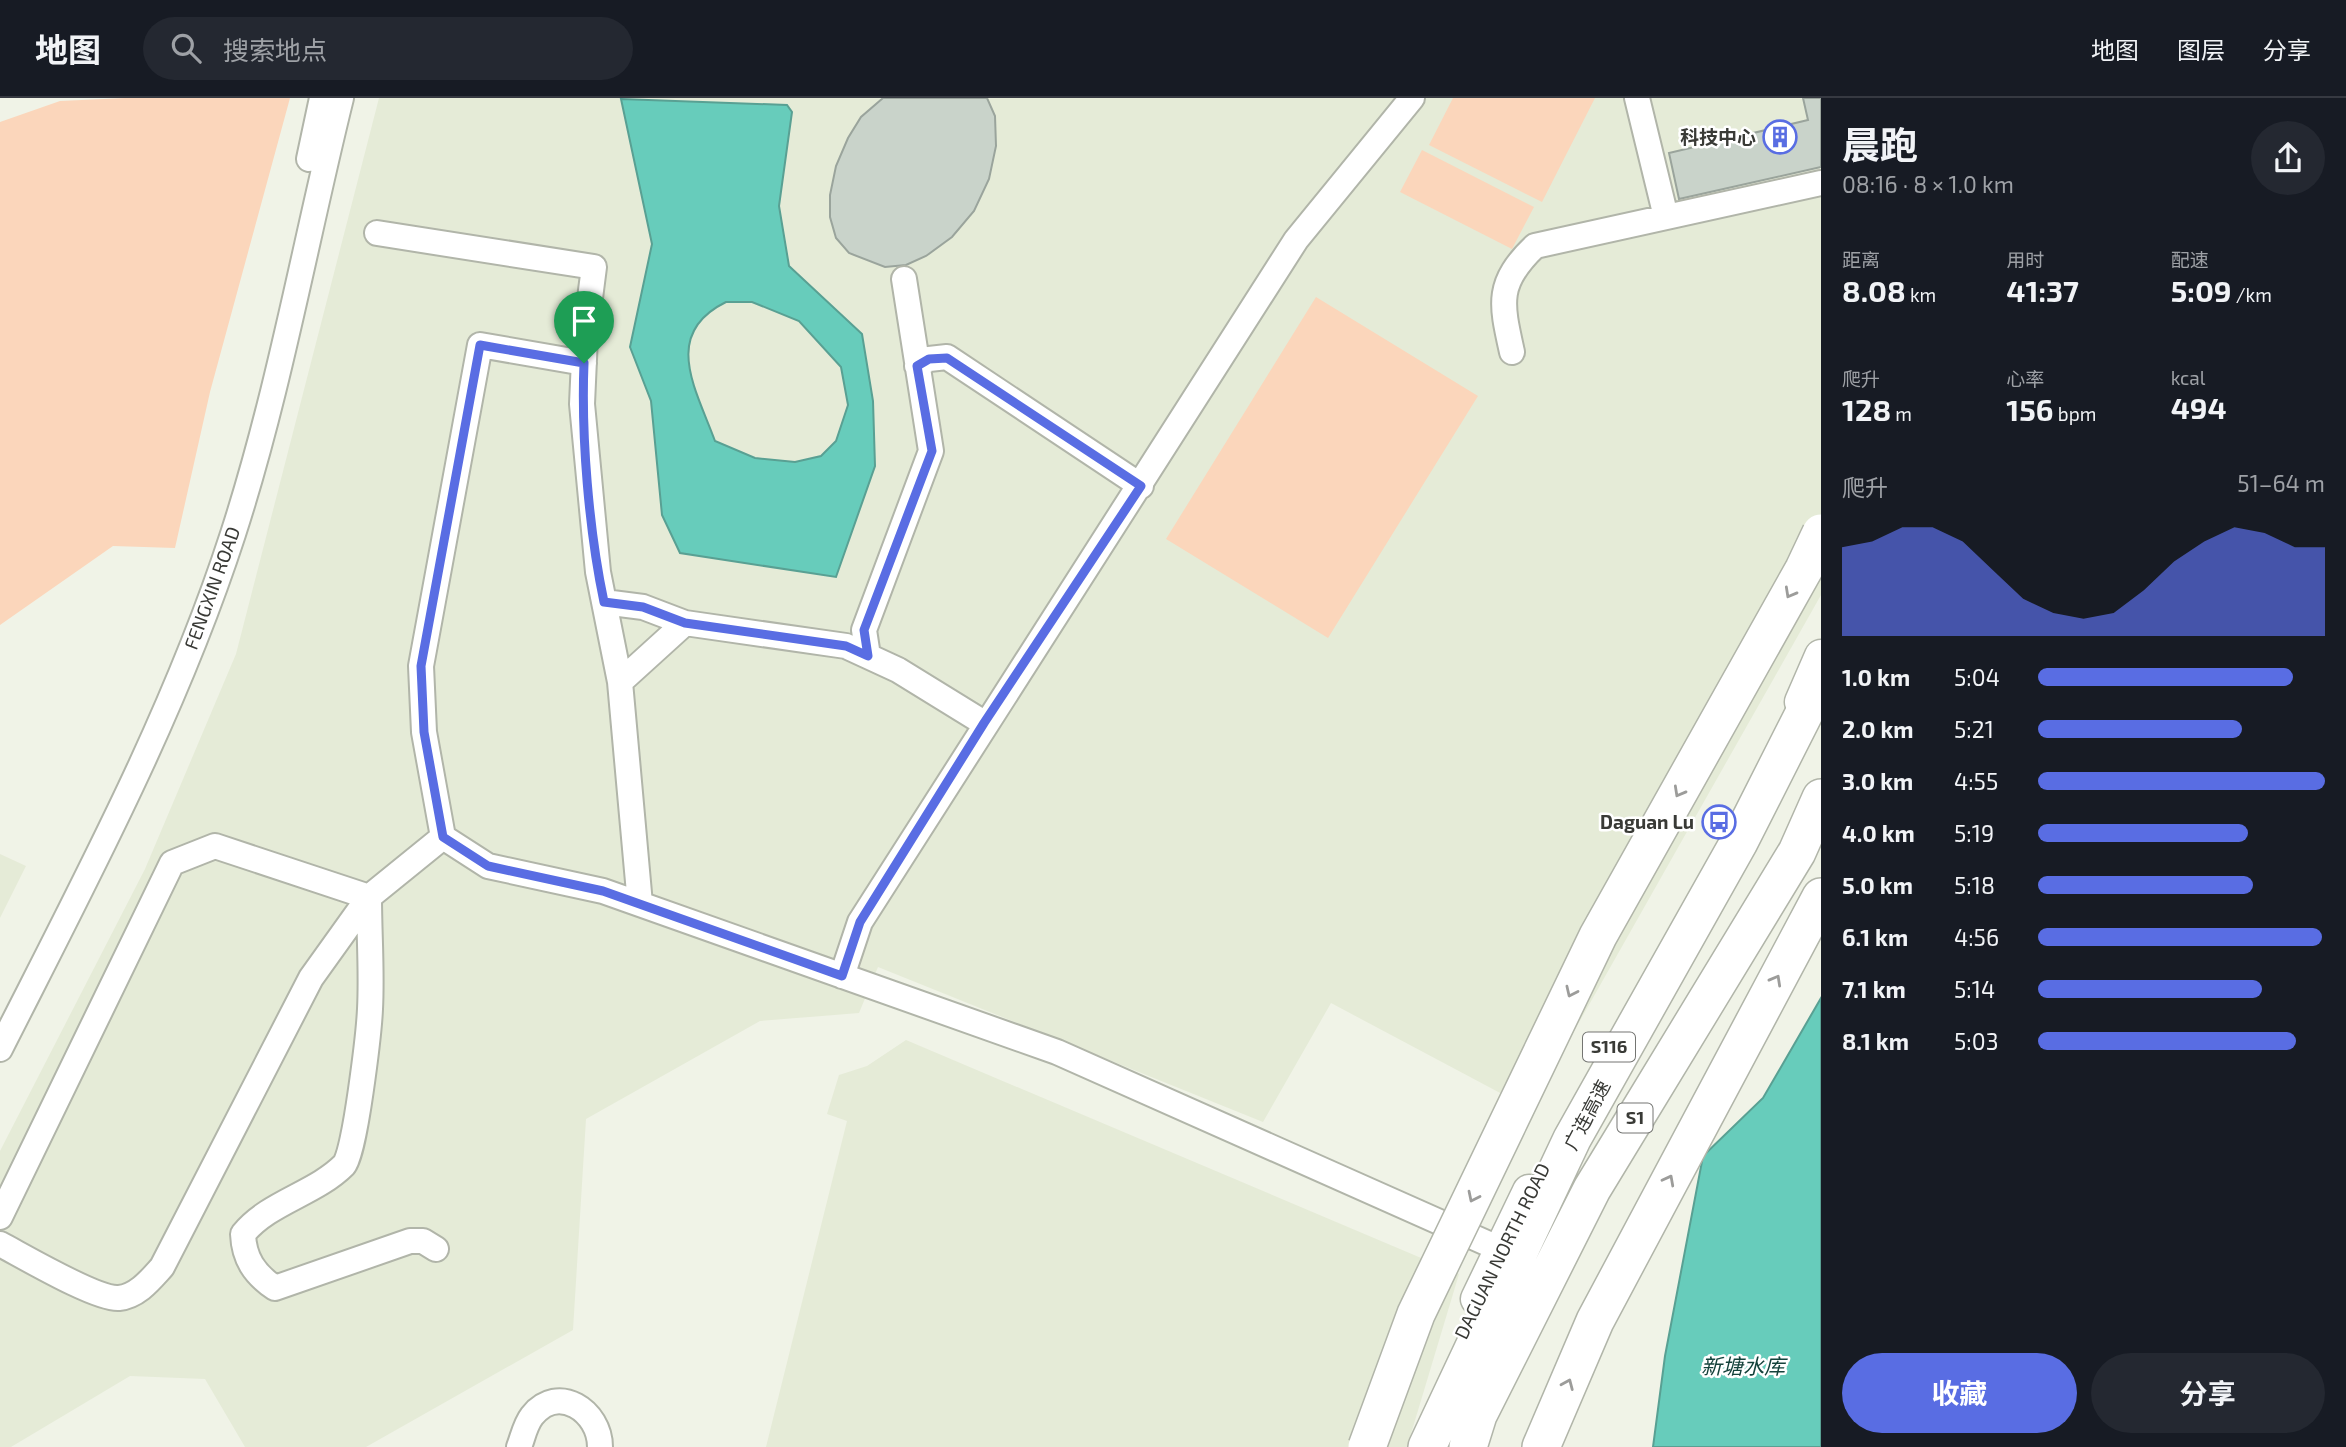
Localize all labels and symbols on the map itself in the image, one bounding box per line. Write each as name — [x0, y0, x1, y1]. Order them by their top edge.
building icon: 科技中心 — [1761, 118, 1799, 156]
place label: 科技中心 — [1680, 125, 1756, 148]
pin — [554, 291, 614, 363]
street label: FENGXIN ROAD — [179, 523, 244, 652]
one-way arrow — [1785, 586, 1798, 599]
one-way arrow — [1674, 785, 1687, 797]
bus stop icon: Daguan Lu — [1700, 803, 1738, 841]
place label: Daguan Lu — [1600, 810, 1694, 833]
one-way arrow — [1767, 974, 1781, 987]
one-way arrow — [1566, 985, 1580, 997]
road number: S116 — [1583, 1032, 1635, 1062]
street label: 广连高速 — [1559, 1076, 1615, 1154]
road number: S1 — [1618, 1104, 1652, 1133]
street label: DAGUAN NORTH ROAD — [1449, 1159, 1554, 1342]
one-way arrow — [1660, 1175, 1674, 1188]
one-way arrow — [1468, 1190, 1482, 1203]
water label: 新塘水库 — [1701, 1353, 1788, 1378]
one-way arrow — [1560, 1379, 1574, 1391]

